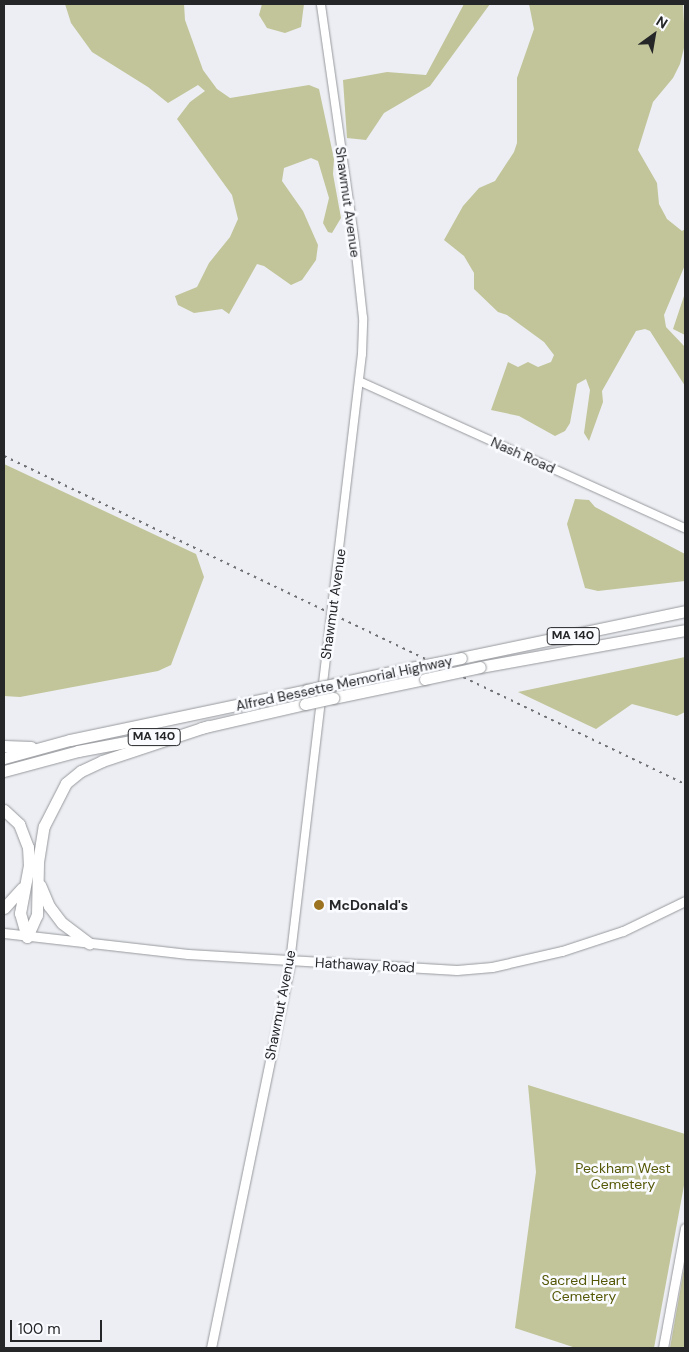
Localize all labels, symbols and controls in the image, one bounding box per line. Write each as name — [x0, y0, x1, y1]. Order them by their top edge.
north arrow — [629, 10, 679, 60]
text: N — [653, 12, 671, 33]
street label: Shawmut Avenue — [332, 146, 364, 258]
street label: Nash Road — [488, 433, 558, 477]
street label: Shawmut Avenue — [317, 548, 349, 660]
road number: MA 140 — [546, 626, 600, 646]
street label: Alfred Bessette Memorial Highway — [234, 652, 454, 714]
road number: MA 140 — [126, 728, 182, 746]
place label: McDonald's — [329, 897, 408, 913]
marker: McDonald's — [313, 899, 325, 911]
street label: Shawmut Avenue — [261, 949, 299, 1061]
street label: Hathaway Road — [315, 954, 415, 976]
park label: Peckham West Cemetery — [575, 1160, 671, 1192]
park label: Sacred Heart Cemetery — [542, 1272, 626, 1304]
scale bar — [12, 1310, 105, 1342]
text: 100 m — [18, 1319, 61, 1339]

